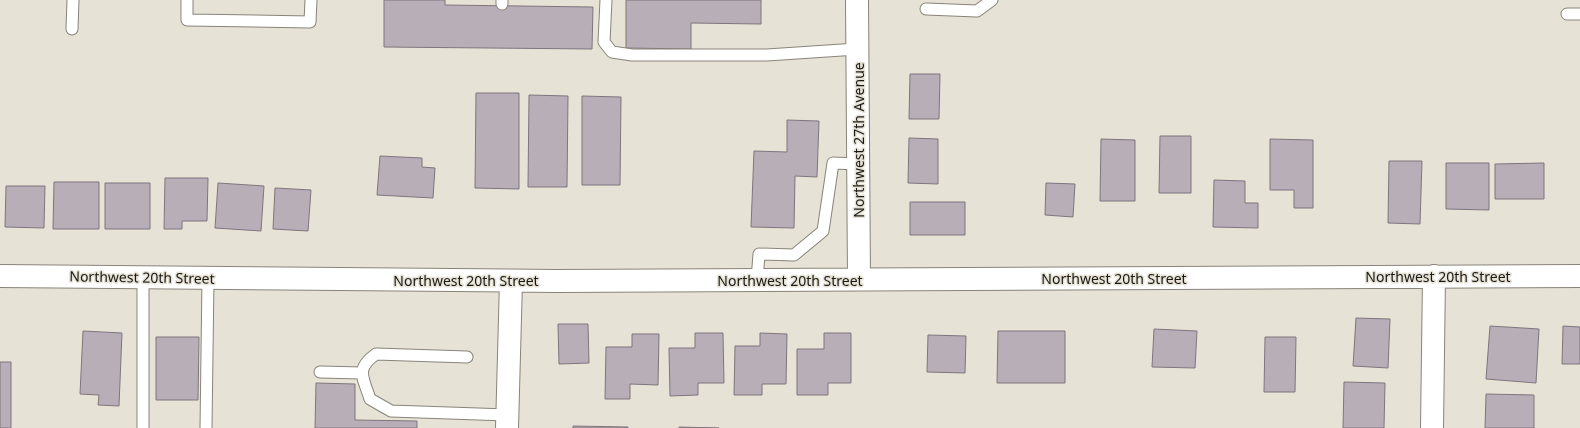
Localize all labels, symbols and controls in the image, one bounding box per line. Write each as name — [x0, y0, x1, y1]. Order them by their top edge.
street label: Northwest 27th Avenue — [849, 62, 868, 218]
street label: Northwest 20th Street — [69, 266, 215, 288]
street label: Northwest 20th Street — [1365, 267, 1511, 286]
street label: Northwest 20th Street — [1041, 269, 1187, 288]
street label: Northwest 20th Street — [393, 271, 539, 290]
street label: Northwest 20th Street — [717, 271, 863, 290]

